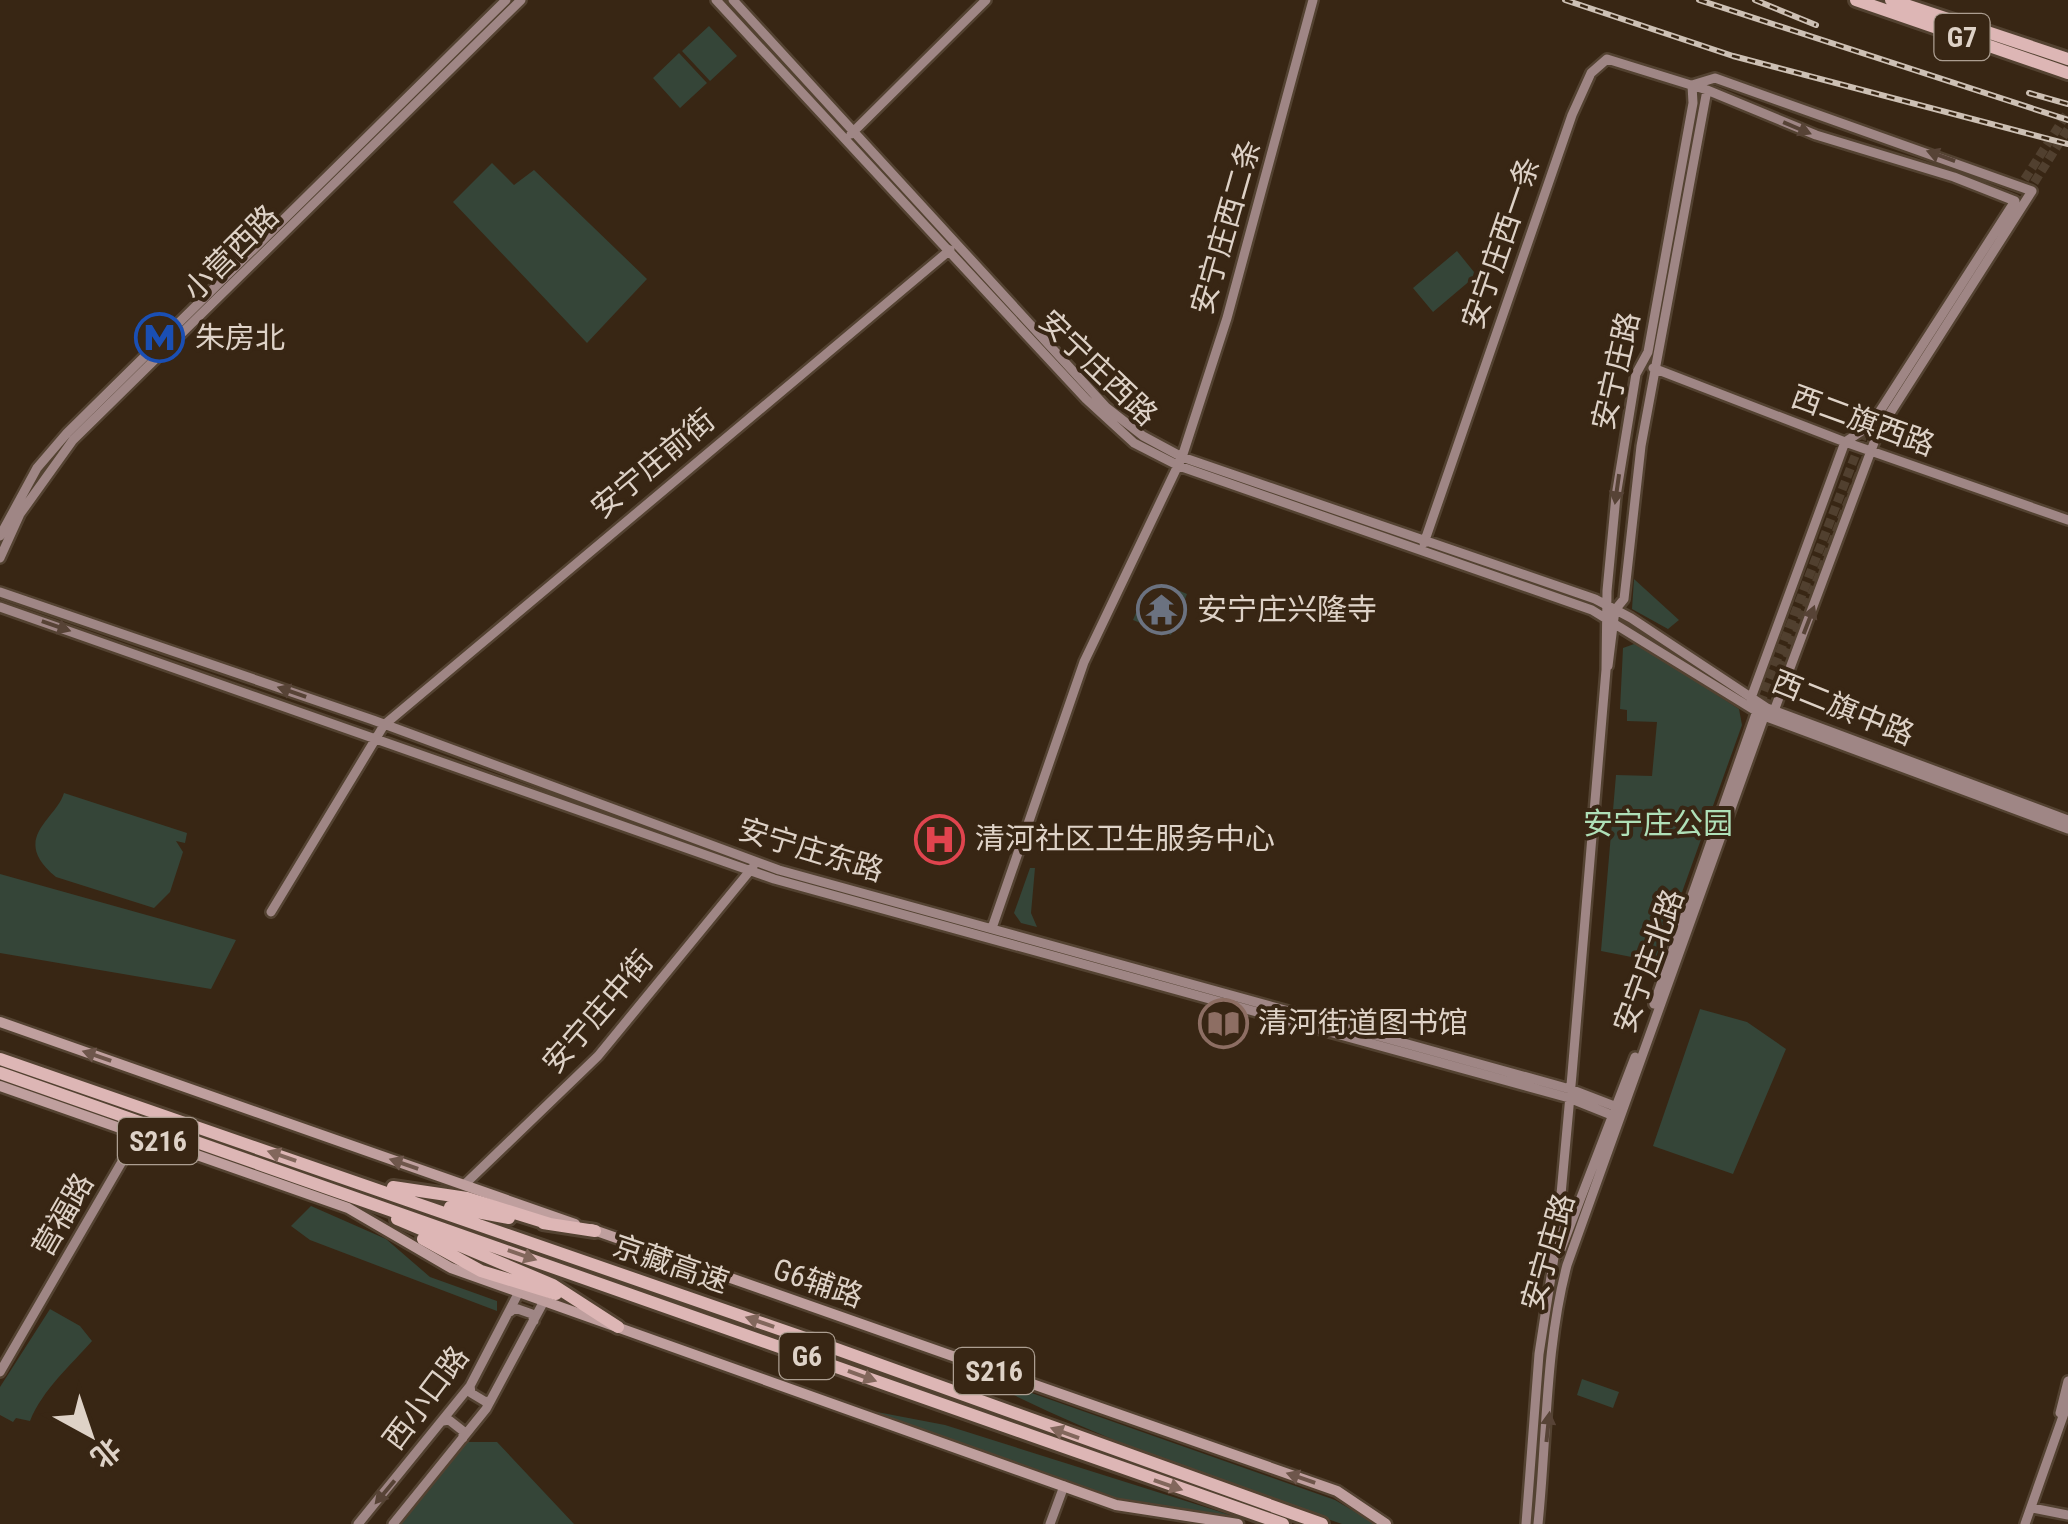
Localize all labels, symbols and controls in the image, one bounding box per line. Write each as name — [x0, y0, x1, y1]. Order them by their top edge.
road number: G7 — [1934, 14, 1990, 60]
one-way arrow — [1782, 120, 1812, 136]
street label: 安宁庄西二条 — [1184, 136, 1267, 318]
one-way arrow — [1926, 148, 1956, 163]
street label: 安宁庄西一条 — [1455, 152, 1546, 334]
street label: 小营西路 — [176, 198, 285, 307]
street label: 安宁庄西路 — [1032, 303, 1164, 432]
street label: 安宁庄路 — [1585, 308, 1646, 433]
metro station icon: 朱房北 — [134, 312, 186, 364]
place label: 朱房北 — [195, 320, 285, 355]
street label: 西二旗西路 — [1787, 378, 1940, 463]
street label: 安宁庄前街 — [584, 402, 721, 525]
one-way arrow — [1609, 474, 1625, 506]
temple icon: 安宁庄兴隆寺 — [1136, 584, 1188, 636]
place label: 安宁庄兴隆寺 — [1197, 592, 1377, 627]
one-way arrow — [1801, 604, 1817, 634]
one-way arrow — [42, 619, 72, 634]
street label: 西二旗中路 — [1767, 663, 1919, 752]
one-way arrow — [276, 684, 306, 699]
park label: 安宁庄公园 — [1583, 806, 1733, 841]
street label: 安宁庄东路 — [734, 811, 888, 888]
hospital icon: 清河社区卫生服务中心 — [914, 813, 966, 865]
place label: 清河社区卫生服务中心 — [975, 821, 1275, 856]
street label: 安宁庄北路 — [1606, 884, 1691, 1037]
street label: 安宁庄中街 — [535, 944, 660, 1080]
library icon: 清河街道图书馆 — [1197, 997, 1249, 1049]
place label: 清河街道图书馆 — [1258, 1005, 1468, 1040]
one-way arrow — [82, 1048, 112, 1063]
road number: S216 — [118, 1118, 198, 1164]
one-way arrow — [266, 1147, 296, 1162]
one-way arrow — [389, 1156, 419, 1171]
street label: 营福路 — [25, 1167, 100, 1262]
street label: 安宁庄路 — [1514, 1189, 1581, 1314]
street label: 京藏高速 — [609, 1227, 734, 1300]
one-way arrow — [508, 1249, 538, 1264]
street label: G6辅路 — [769, 1251, 868, 1314]
one-way arrow — [744, 1314, 774, 1329]
road number: G6 — [780, 1333, 834, 1379]
street label: 西小口路 — [376, 1339, 476, 1456]
road number: S216 — [954, 1348, 1034, 1394]
one-way arrow — [847, 1369, 877, 1384]
north arrow — [40, 1384, 140, 1484]
one-way arrow — [1540, 1411, 1556, 1442]
one-way arrow — [1050, 1425, 1080, 1440]
text: 北 — [84, 1431, 127, 1474]
one-way arrow — [1285, 1470, 1315, 1485]
one-way arrow — [1153, 1478, 1183, 1493]
one-way arrow — [374, 1479, 396, 1504]

